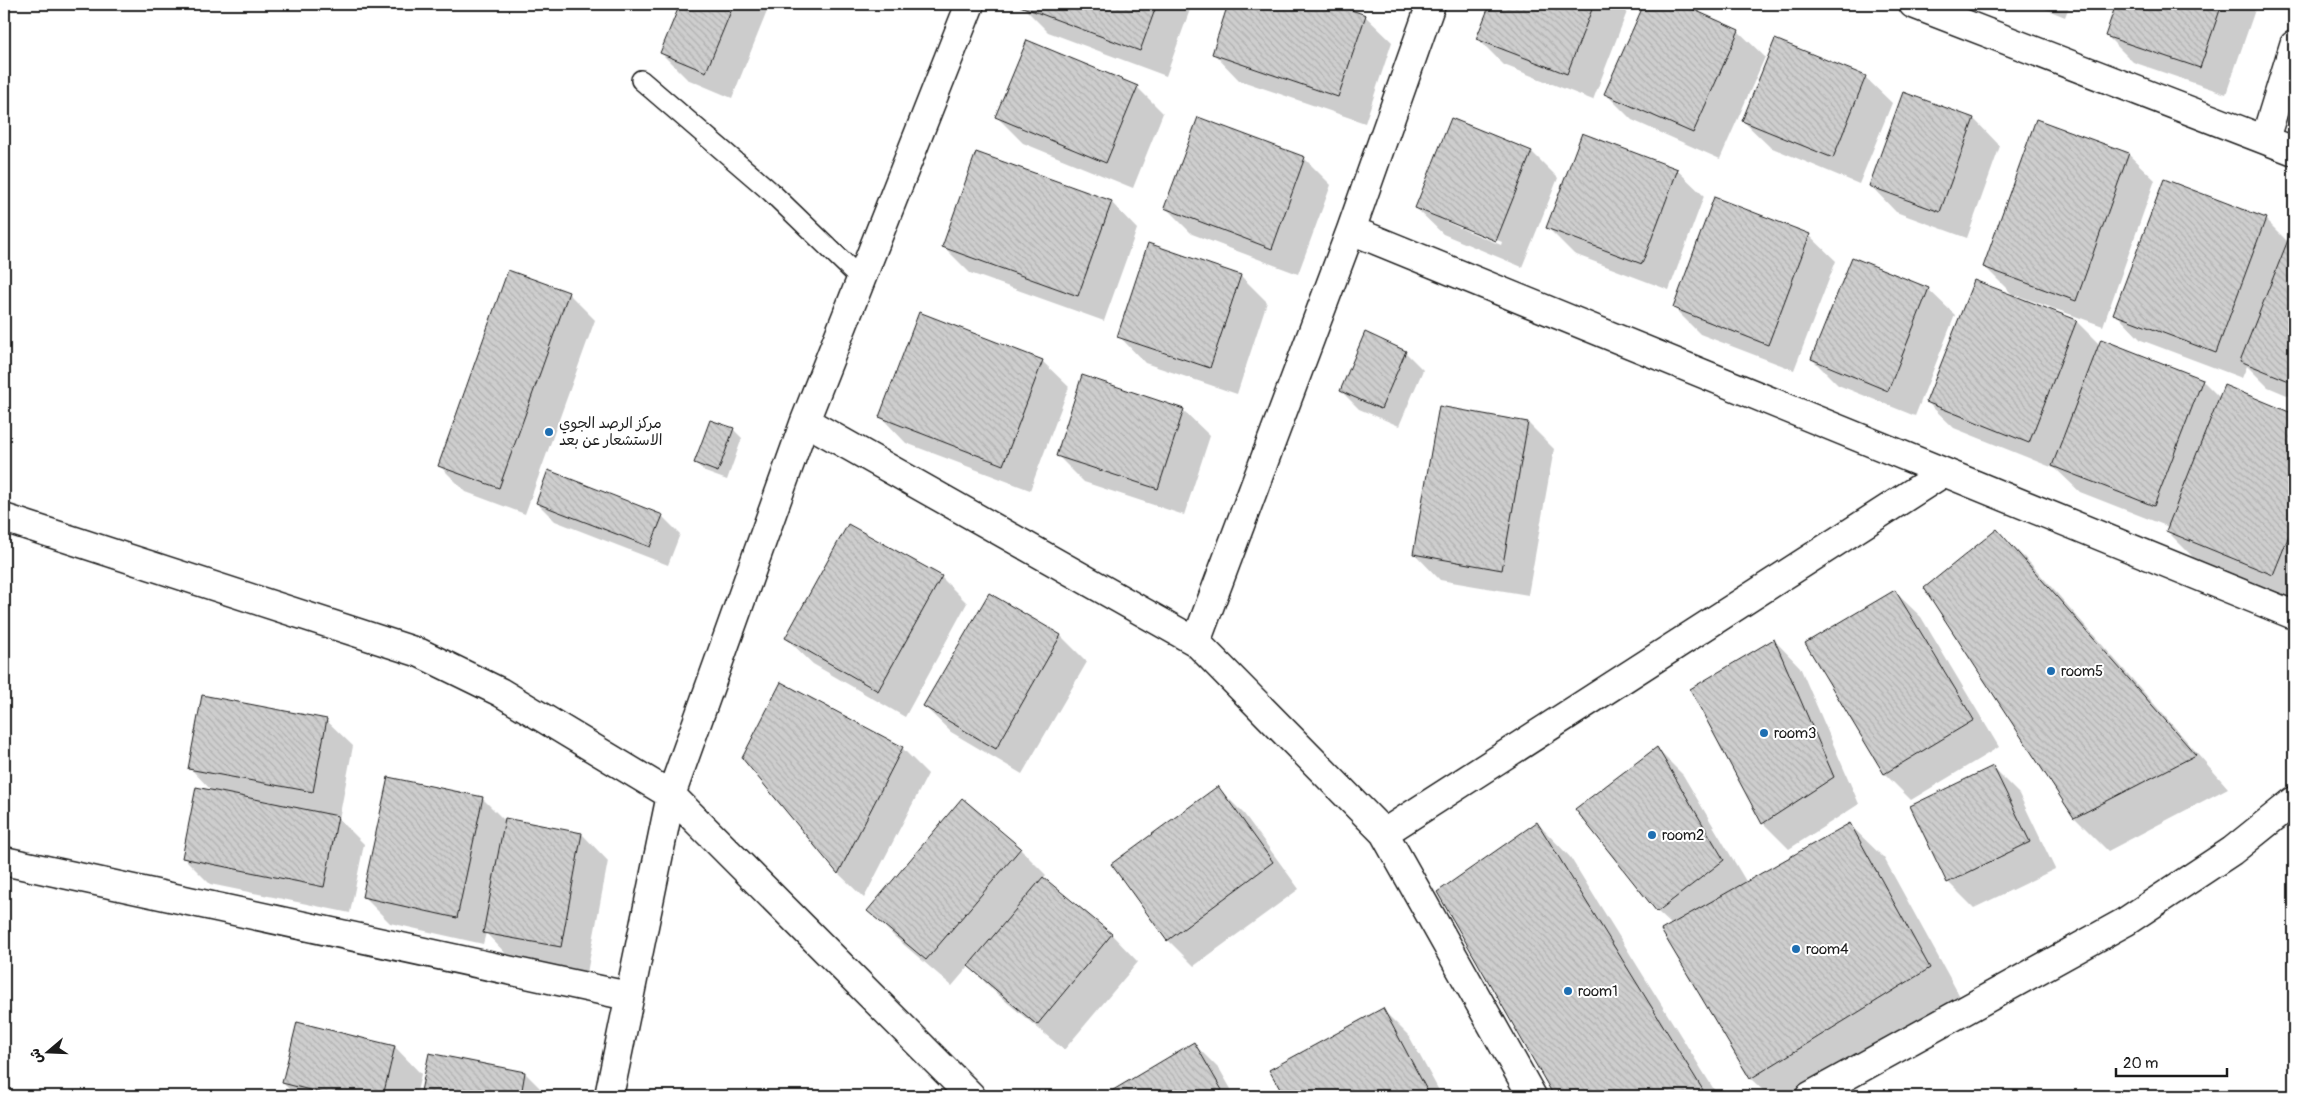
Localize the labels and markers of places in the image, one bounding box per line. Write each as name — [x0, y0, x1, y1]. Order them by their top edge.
place label: مركز الرصد الجوي الاستشعار عن بعد — [559, 414, 662, 450]
marker: مركز الرصد الجوي الاستشعار عن بعد — [543, 426, 555, 438]
place label: room5 — [2061, 662, 2103, 681]
marker: room5 — [2045, 665, 2057, 677]
place label: room3 — [1774, 724, 1816, 743]
marker: room3 — [1758, 727, 1770, 739]
place label: room2 — [1662, 826, 1704, 845]
marker: room2 — [1646, 829, 1658, 841]
place label: room4 — [1806, 940, 1849, 959]
marker: room4 — [1790, 943, 1802, 955]
place label: room1 — [1578, 982, 1618, 1001]
marker: room1 — [1562, 985, 1574, 997]

